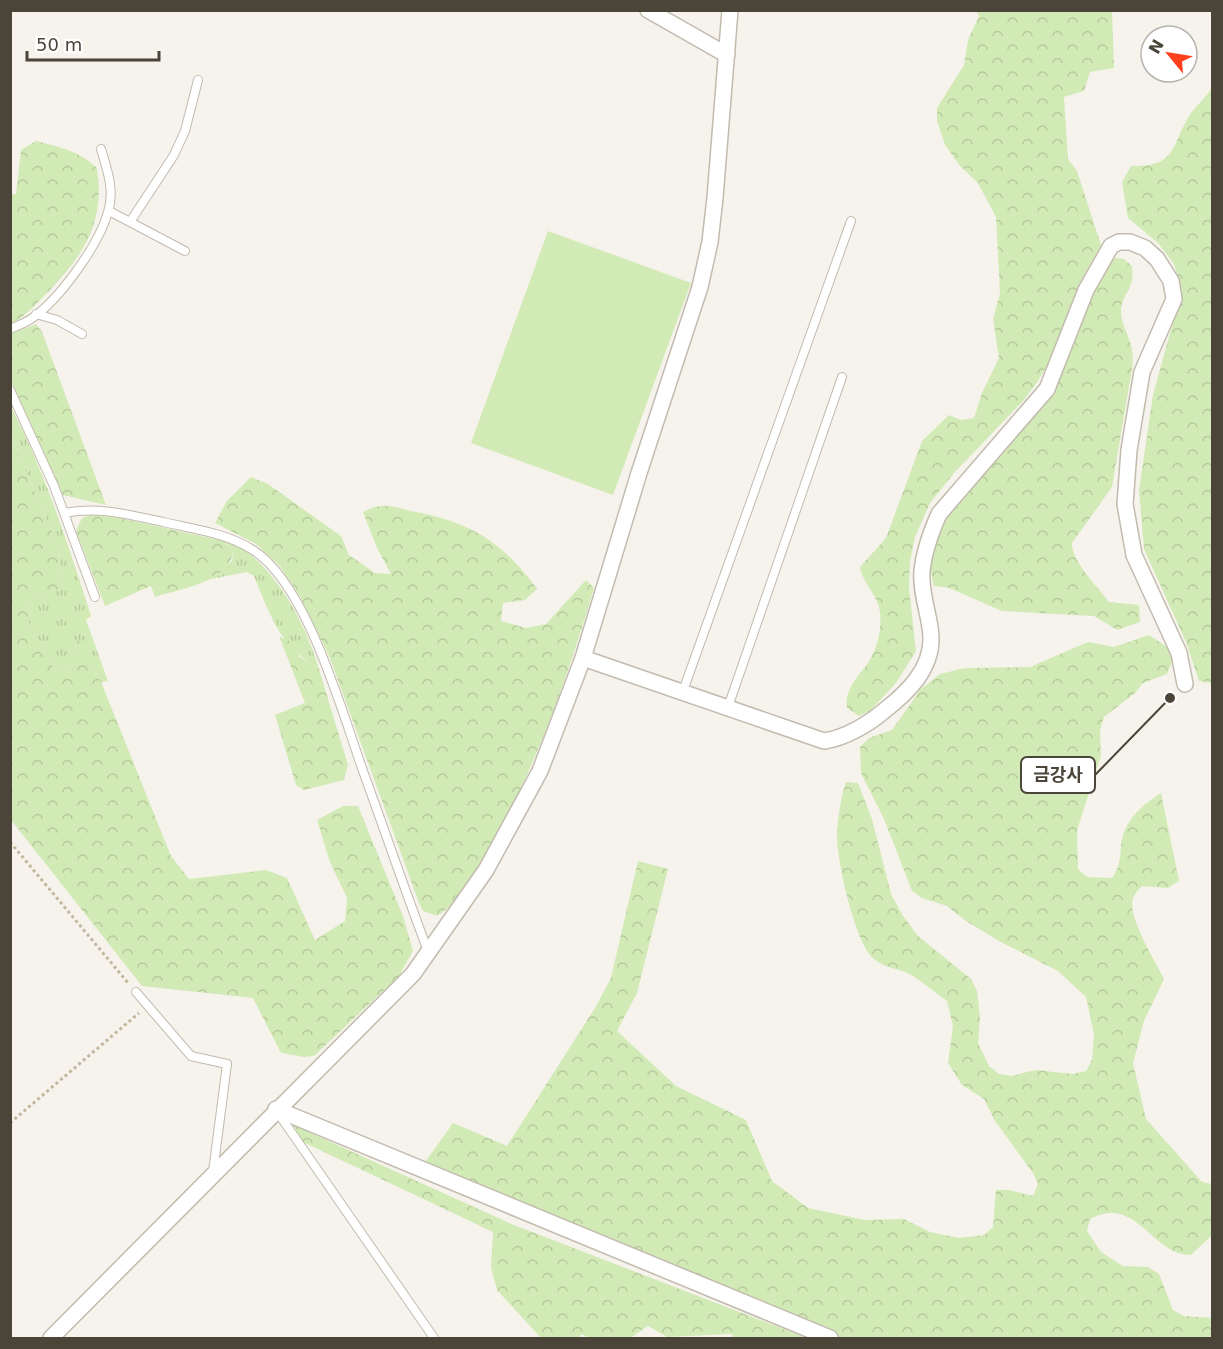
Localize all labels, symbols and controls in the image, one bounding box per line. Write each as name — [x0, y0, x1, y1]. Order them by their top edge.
scale bar — [27, 24, 159, 62]
north arrow — [1139, 24, 1199, 84]
text: 50 m — [36, 34, 82, 55]
text: N — [1145, 36, 1168, 57]
callout: 금강사 — [1021, 757, 1095, 793]
text: 금강사 — [1033, 764, 1083, 785]

